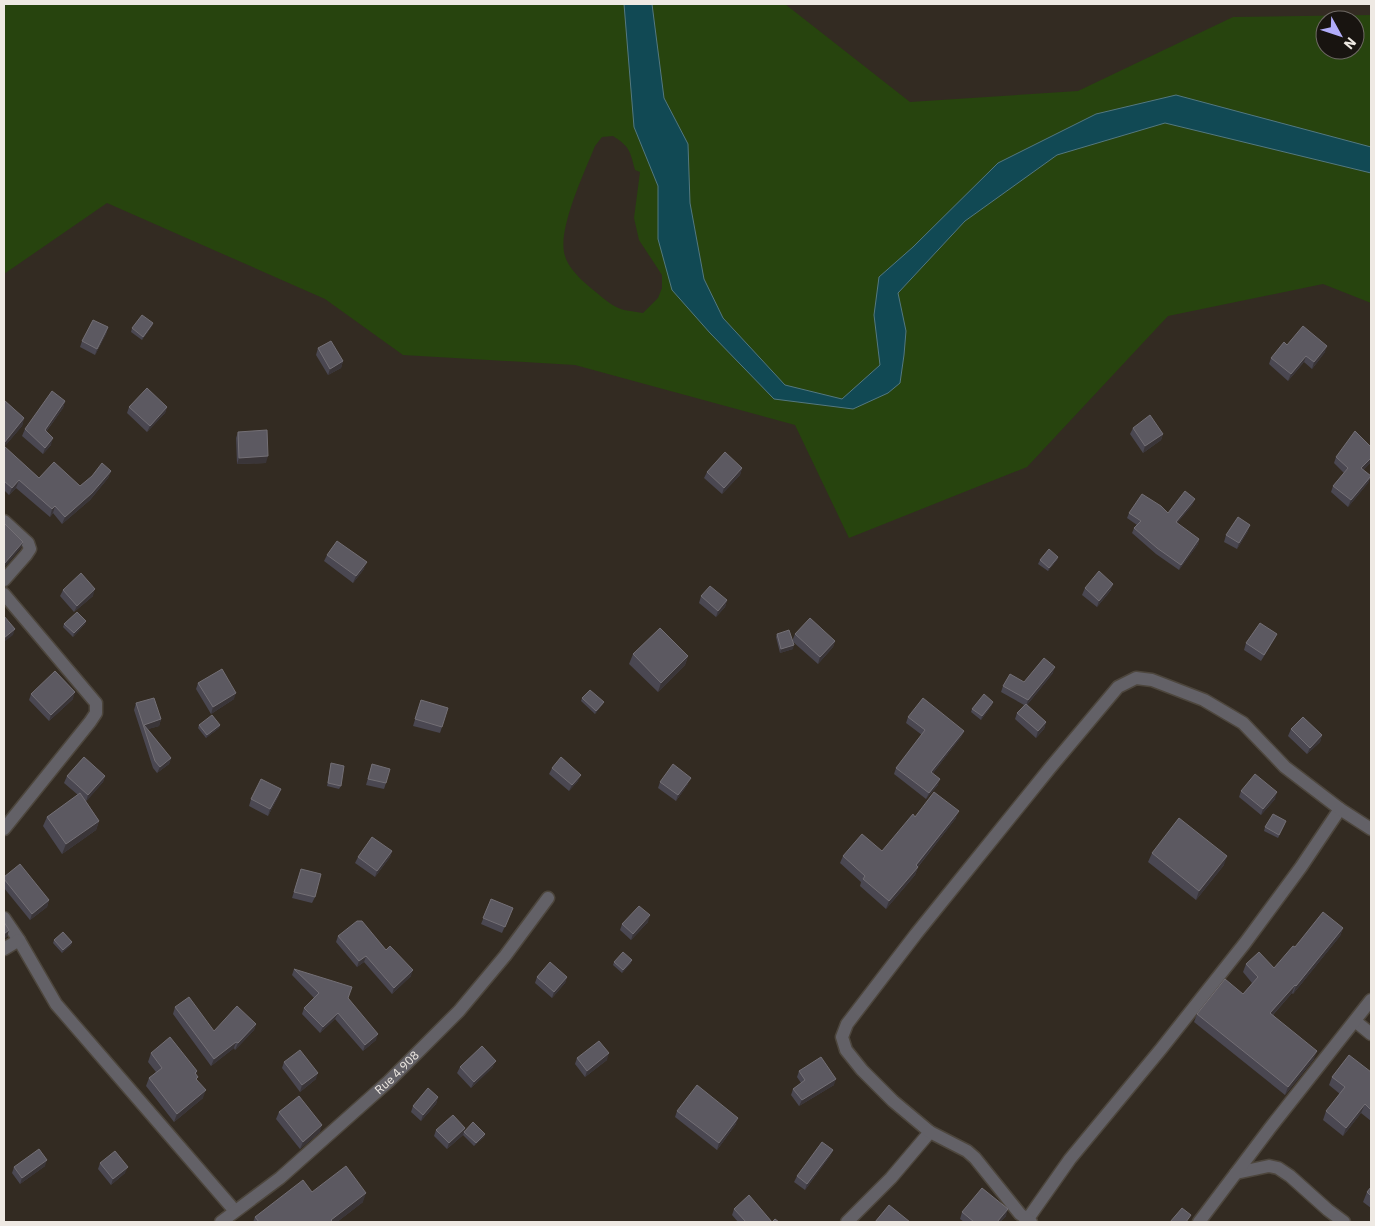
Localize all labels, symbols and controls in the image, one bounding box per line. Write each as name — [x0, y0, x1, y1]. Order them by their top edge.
north arrow — [1315, 10, 1365, 60]
text: N — [1340, 34, 1360, 53]
street label: Rue 4.908 — [371, 1047, 422, 1097]

